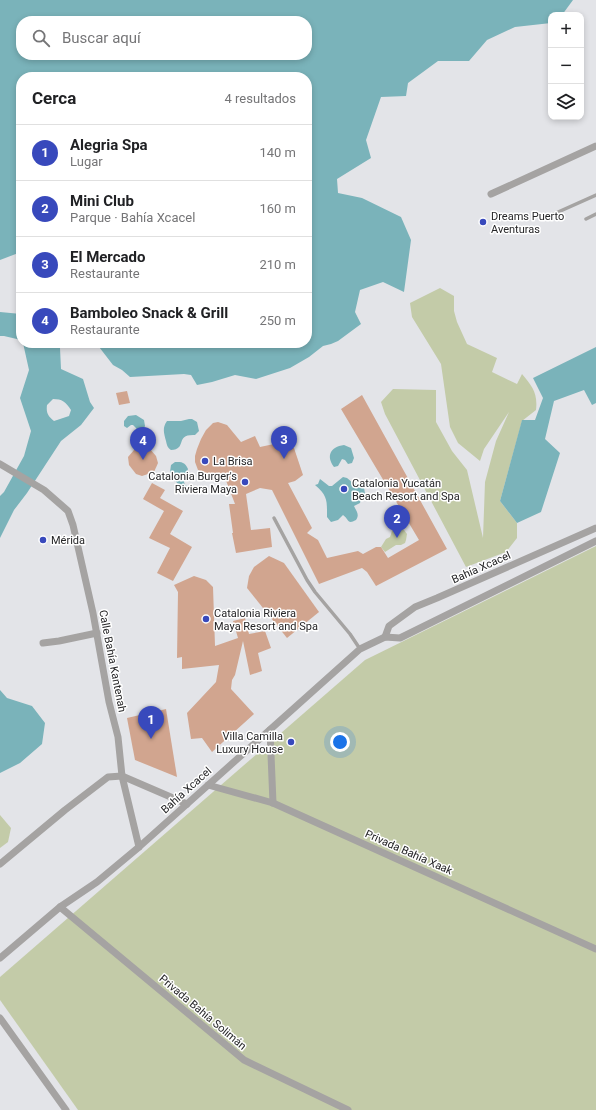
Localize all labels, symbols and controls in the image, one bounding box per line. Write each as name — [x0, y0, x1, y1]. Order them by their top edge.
map controls — [548, 12, 584, 120]
button: + — [548, 12, 584, 48]
search box — [16, 16, 312, 60]
icon: search — [30, 27, 52, 49]
text: Buscar aquí — [62, 29, 141, 47]
button: − — [548, 48, 584, 84]
button: layers — [548, 84, 584, 120]
text: Cerca — [32, 88, 76, 108]
text: 4 resultados — [224, 91, 296, 106]
text: Alegria Spa — [70, 136, 148, 154]
text: 1 — [41, 145, 49, 160]
text: 140 m — [259, 145, 296, 160]
text: Lugar — [70, 154, 103, 169]
text: Mini Club — [70, 192, 134, 210]
text: 2 — [41, 201, 49, 216]
text: 160 m — [259, 201, 296, 216]
text: Parque · Bahía Xcacel — [70, 210, 195, 225]
place label: Dreams Puerto Aventuras — [491, 210, 564, 236]
marker: Dreams Puerto Aventuras — [478, 217, 488, 227]
text: El Mercado — [70, 248, 145, 266]
text: 3 — [41, 257, 49, 272]
text: 210 m — [259, 257, 296, 272]
text: Restaurante — [70, 266, 140, 281]
text: Bamboleo Snack & Grill — [70, 304, 228, 322]
text: 4 — [41, 313, 49, 328]
text: 250 m — [259, 313, 296, 328]
text: Restaurante — [70, 322, 140, 337]
pin: 3 — [271, 426, 297, 459]
pin: 4 — [130, 427, 156, 460]
place label: La Brisa — [213, 455, 253, 468]
marker: La Brisa — [200, 456, 210, 466]
place label: Catalonia Burger's Riviera Maya — [148, 470, 237, 496]
marker: Catalonia Burger's Riviera Maya — [240, 477, 250, 487]
place label: Catalonia Yucatán Beach Resort and Spa — [352, 477, 460, 503]
marker: Catalonia Yucatán Beach Resort and Spa — [339, 484, 349, 494]
pin: 2 — [384, 505, 410, 538]
place label: Mérida — [51, 534, 85, 547]
marker: Mérida — [38, 535, 48, 545]
street label: Bahía Xcacel — [450, 549, 513, 586]
place label: Catalonia Riviera Maya Resort and Spa — [214, 607, 318, 633]
street label: Calle Bahía Kantenah — [96, 609, 129, 713]
marker: Catalonia Riviera Maya Resort and Spa — [201, 614, 211, 624]
pin: 1 — [138, 706, 164, 739]
place label: Villa Camilla Luxury House — [216, 730, 283, 756]
your location — [330, 732, 350, 752]
marker: Villa Camilla Luxury House — [286, 737, 296, 747]
street label: Bahía Xcacel — [159, 764, 214, 816]
street label: Privada Bahía Xaak — [363, 827, 455, 878]
street label: Privada Bahía Solimán — [156, 972, 249, 1053]

